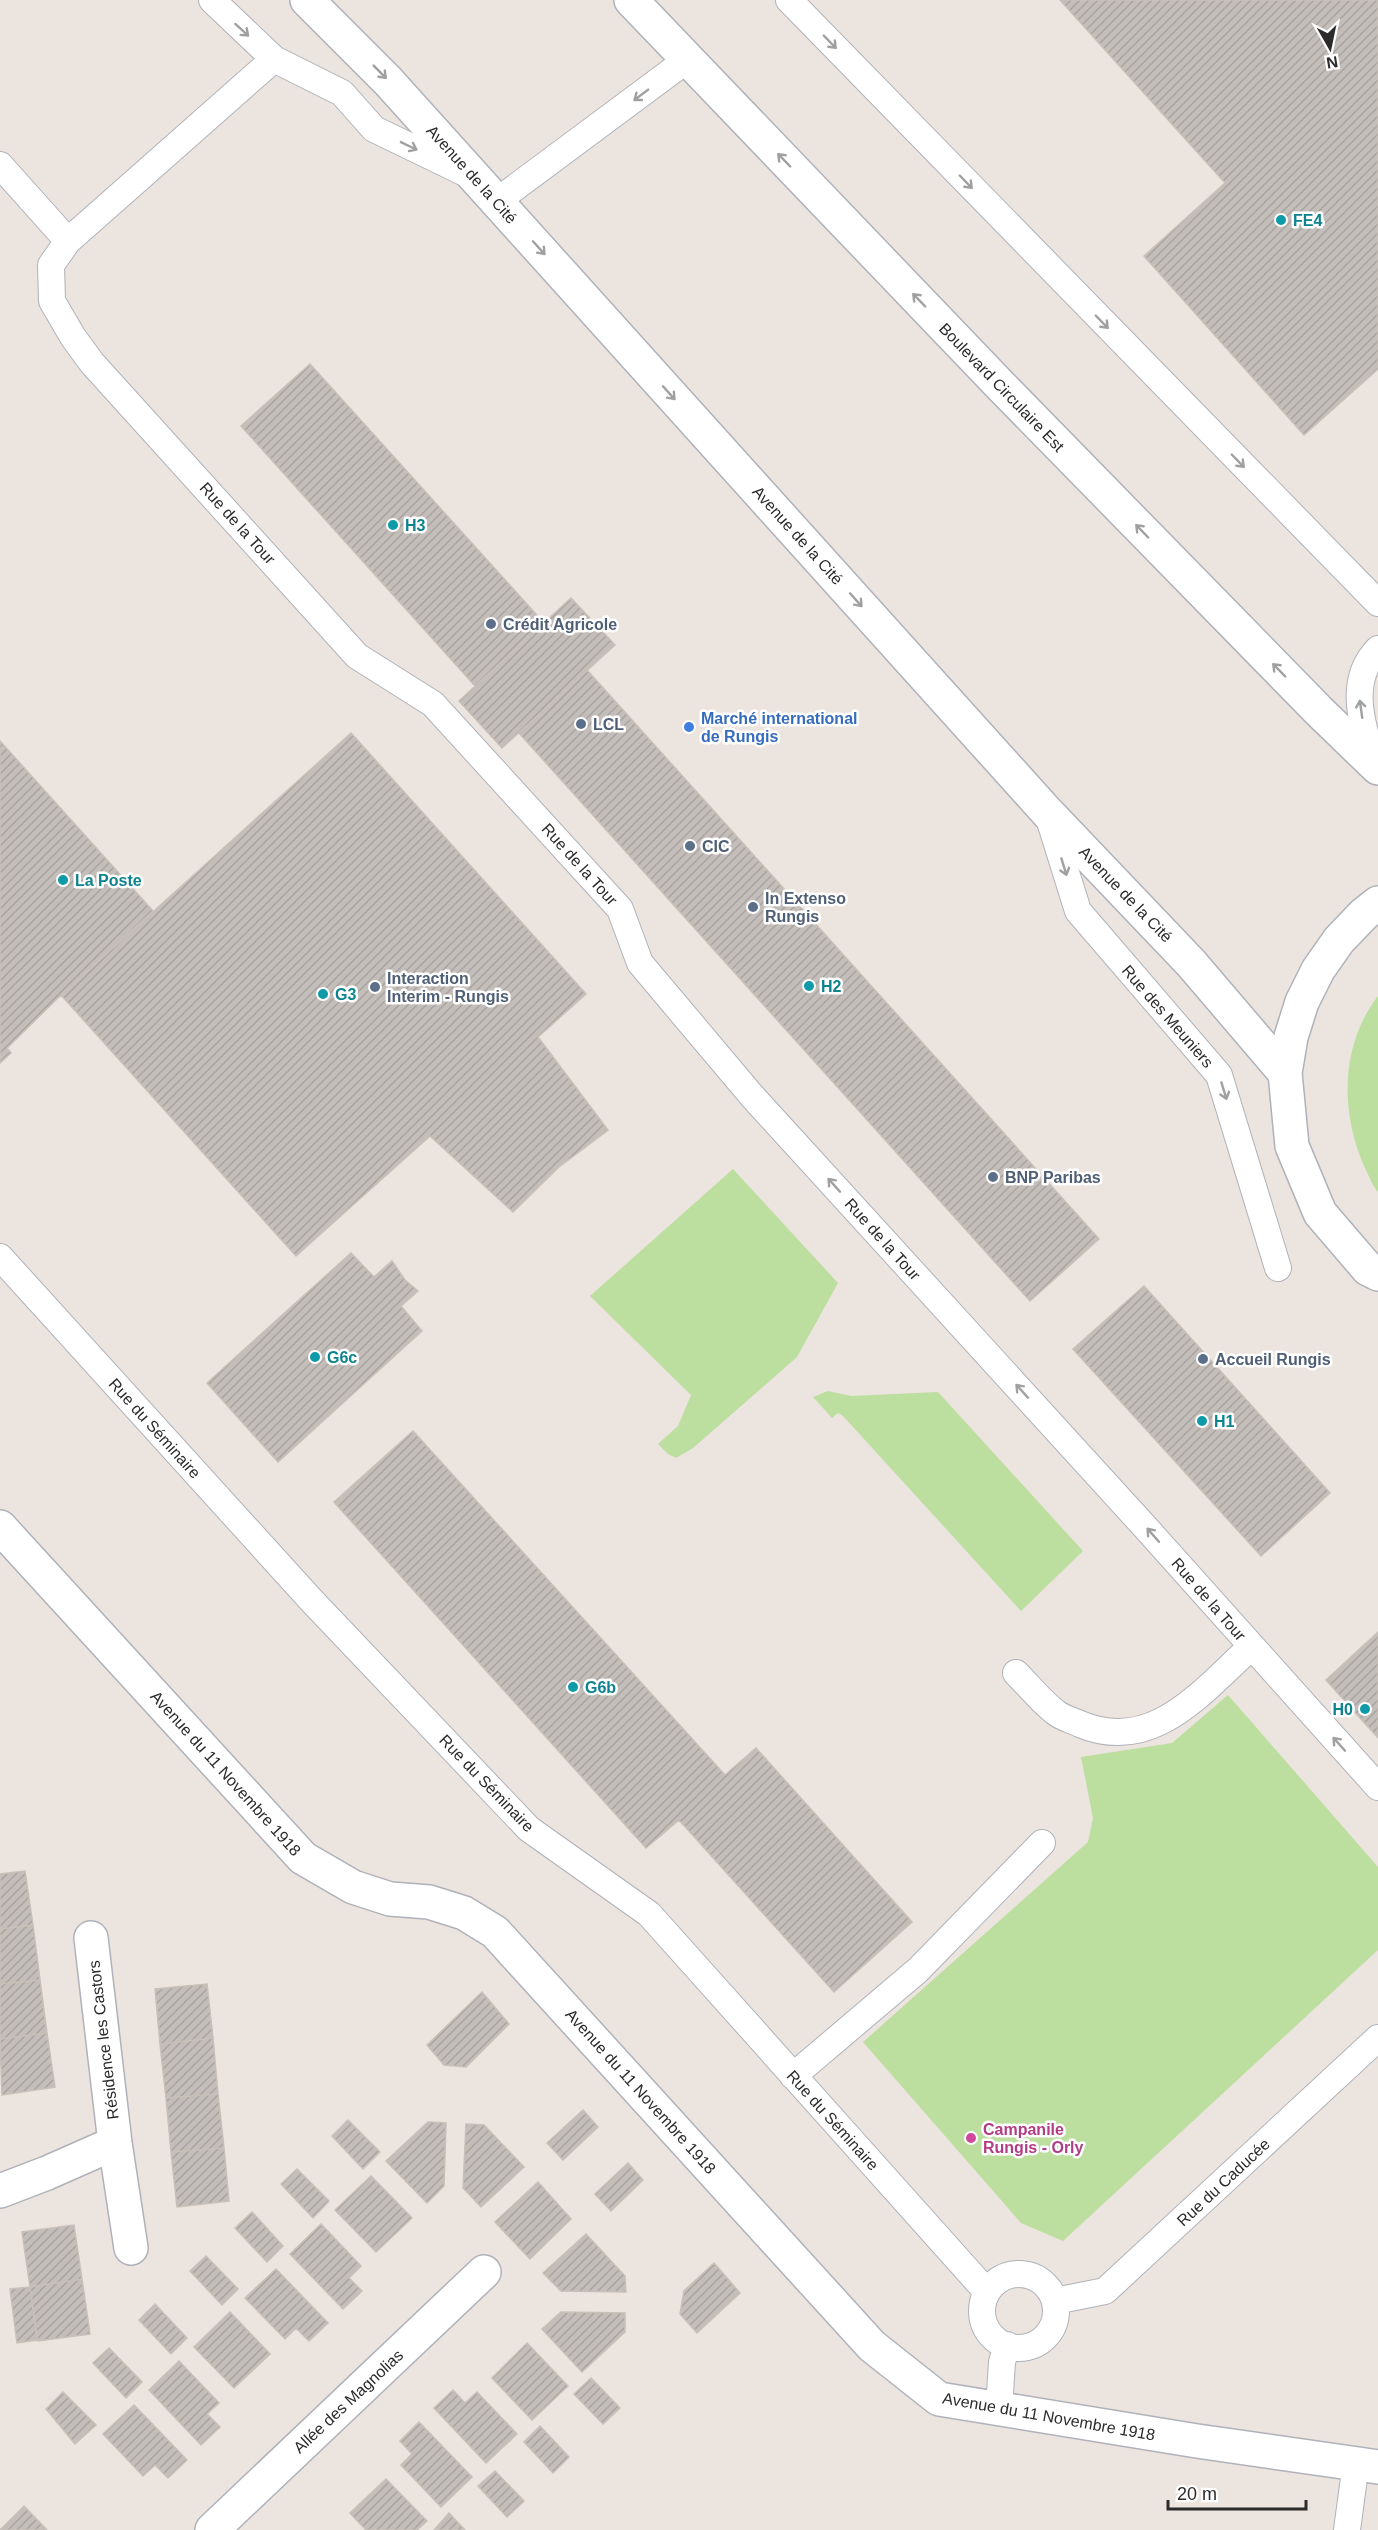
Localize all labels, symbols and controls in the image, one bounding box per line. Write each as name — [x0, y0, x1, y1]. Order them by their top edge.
north arrow — [1300, 18, 1360, 78]
one-way arrow — [235, 23, 250, 38]
one-way arrow — [823, 34, 837, 49]
text: N — [1325, 53, 1339, 72]
one-way arrow — [372, 64, 387, 79]
one-way arrow — [633, 88, 649, 101]
street label: Avenue de la Cité — [423, 122, 520, 227]
one-way arrow — [400, 141, 418, 153]
one-way arrow — [776, 152, 791, 167]
one-way arrow — [959, 174, 973, 189]
place label: FE4 — [1293, 212, 1322, 229]
marker: FE4 — [1274, 213, 1288, 227]
one-way arrow — [532, 240, 546, 255]
one-way arrow — [911, 293, 926, 308]
one-way arrow — [1095, 314, 1109, 329]
street label: Boulevard Circulaire Est — [936, 320, 1068, 455]
one-way arrow — [662, 385, 676, 400]
one-way arrow — [1231, 453, 1246, 468]
street label: Rue de la Tour — [197, 479, 279, 568]
street label: Avenue de la Cité — [749, 483, 846, 588]
place label: H3 — [405, 517, 426, 534]
marker: H3 — [386, 518, 400, 532]
one-way arrow — [1135, 523, 1150, 538]
one-way arrow — [849, 592, 863, 607]
place label: Crédit Agricole — [503, 616, 617, 633]
marker: Crédit Agricole — [484, 617, 498, 631]
one-way arrow — [1271, 663, 1286, 678]
one-way arrow — [1355, 700, 1366, 720]
place label: Marché international de Rungis — [701, 710, 857, 745]
place label: LCL — [593, 716, 624, 733]
marker: LCL — [574, 717, 588, 731]
marker: Marché international de Rungis — [682, 720, 696, 734]
street label: Rue de la Tour — [539, 820, 621, 909]
place label: CIC — [702, 838, 730, 855]
marker: CIC — [683, 839, 697, 853]
street label: Avenue de la Cité — [1076, 843, 1176, 946]
one-way arrow — [1059, 858, 1070, 877]
place label: La Poste — [75, 872, 142, 889]
marker: La Poste — [56, 873, 70, 887]
place label: In Extenso Rungis — [765, 890, 846, 925]
marker: In Extenso Rungis — [746, 900, 760, 914]
street label: Rue des Meuniers — [1119, 962, 1217, 1071]
place label: Interaction Interim - Rungis — [387, 970, 509, 1005]
place label: H2 — [821, 978, 842, 995]
marker: H2 — [802, 979, 816, 993]
marker: Interaction Interim - Rungis — [368, 980, 382, 994]
place label: G3 — [335, 986, 356, 1003]
marker: G3 — [316, 987, 330, 1001]
one-way arrow — [1219, 1081, 1230, 1100]
place label: BNP Paribas — [1005, 1169, 1101, 1186]
marker: BNP Paribas — [986, 1170, 1000, 1184]
one-way arrow — [827, 1178, 841, 1193]
street label: Rue de la Tour — [842, 1195, 924, 1284]
place label: G6c — [327, 1349, 357, 1366]
marker: G6c — [308, 1350, 322, 1364]
place label: Accueil Rungis — [1215, 1351, 1331, 1368]
marker: Accueil Rungis — [1196, 1352, 1210, 1366]
street label: Rue du Séminaire — [105, 1375, 204, 1482]
one-way arrow — [1015, 1384, 1029, 1399]
place label: H1 — [1214, 1413, 1235, 1430]
marker: H1 — [1195, 1414, 1209, 1428]
one-way arrow — [1146, 1528, 1160, 1543]
street label: Rue de la Tour — [1168, 1555, 1250, 1645]
place label: G6b — [585, 1679, 616, 1696]
marker: G6b — [566, 1680, 580, 1694]
street label: Avenue du 11 Novembre 1918 — [147, 1688, 304, 1859]
place label: H0 — [1333, 1701, 1353, 1718]
marker: H0 — [1358, 1702, 1372, 1716]
street label: Rue du Séminaire — [436, 1731, 537, 1835]
one-way arrow — [1332, 1736, 1346, 1751]
street label: Résidence les Castors — [85, 1959, 122, 2120]
street label: Avenue du 11 Novembre 1918 — [562, 2006, 719, 2177]
street label: Rue du Séminaire — [783, 2067, 882, 2174]
place label: Campanile Rungis - Orly — [983, 2121, 1084, 2156]
marker: Campanile Rungis - Orly — [964, 2131, 978, 2145]
street label: Rue du Caducée — [1174, 2135, 1273, 2230]
street label: Allée des Magnolias — [290, 2346, 407, 2456]
street label: Avenue du 11 Novembre 1918 — [941, 2389, 1157, 2444]
scale bar — [1168, 2473, 1306, 2511]
text: 20 m — [1177, 2484, 1217, 2504]

